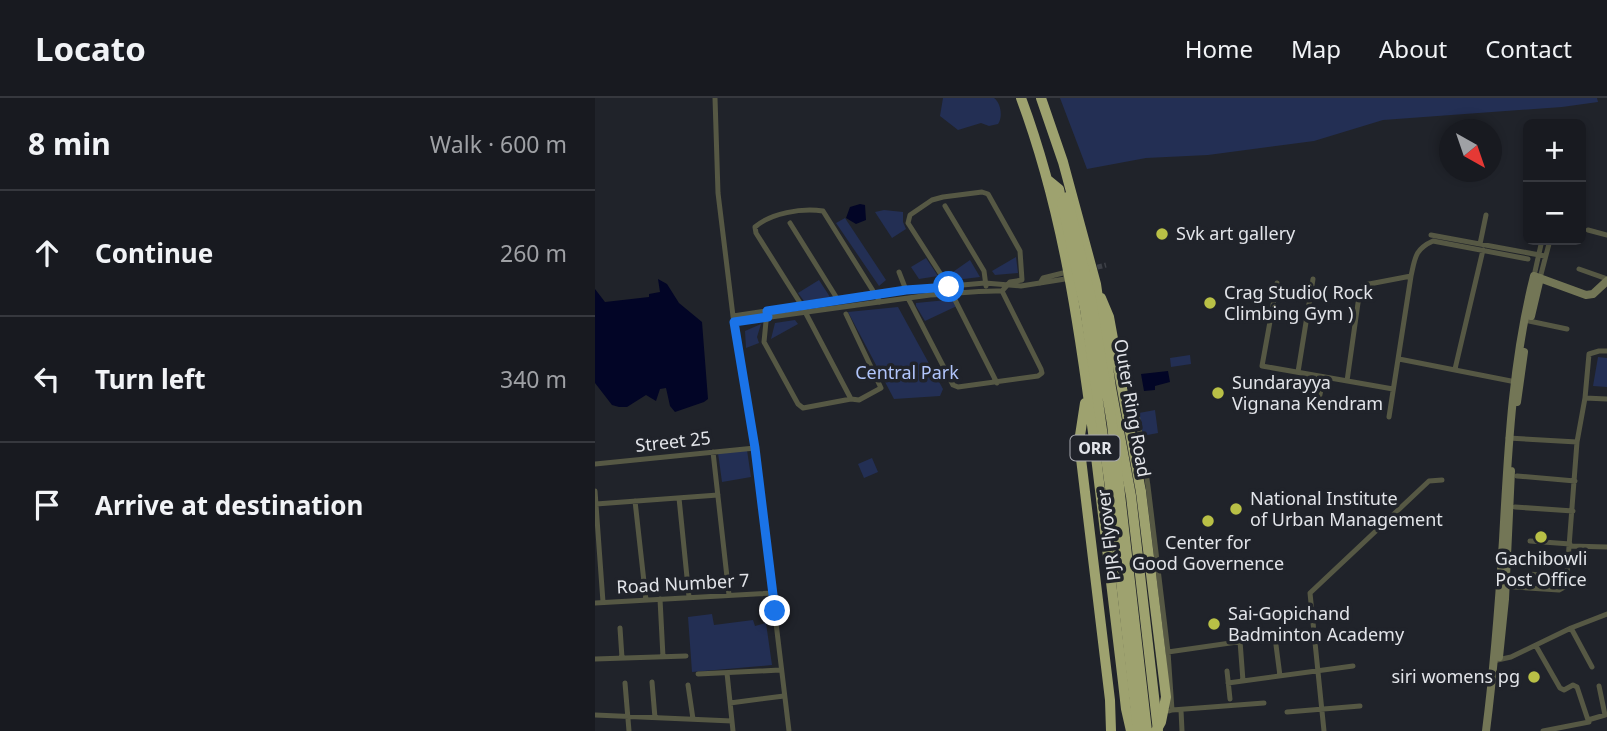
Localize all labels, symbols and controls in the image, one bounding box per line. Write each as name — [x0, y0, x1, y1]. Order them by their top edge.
text: Locato — [35, 26, 146, 71]
text: Home — [1185, 32, 1253, 65]
text: Map — [1291, 32, 1341, 65]
text: About — [1379, 32, 1447, 65]
text: Contact — [1485, 32, 1572, 65]
north arrow — [1439, 119, 1502, 182]
map controls — [1523, 119, 1586, 245]
button: + — [1523, 119, 1586, 182]
text: 8 min — [28, 123, 111, 164]
text: Walk · 600 m — [430, 128, 567, 160]
button: − — [1523, 182, 1586, 245]
place label: Svk art gallery — [1176, 221, 1296, 245]
marker: Svk art gallery — [1154, 226, 1170, 242]
icon: ahead — [28, 234, 66, 272]
text: Continue — [95, 235, 213, 271]
text: 260 m — [500, 237, 567, 269]
route start — [933, 271, 964, 302]
place label: Crag Studio( Rock Climbing Gym ) — [1224, 280, 1373, 325]
marker: Crag Studio( Rock Climbing Gym ) — [1202, 295, 1218, 311]
street label: Outer Ring Road — [1109, 337, 1157, 479]
icon: left — [28, 360, 66, 398]
park label: Central Park — [855, 360, 959, 384]
text: Turn left — [95, 361, 206, 397]
text: 340 m — [500, 363, 567, 395]
place label: Sundarayya Vignana Kendram — [1232, 370, 1383, 415]
marker: Sundarayya Vignana Kendram — [1210, 385, 1226, 401]
street label: Street 25 — [634, 425, 712, 457]
road number: ORR — [1071, 436, 1119, 460]
icon: arrive — [28, 486, 66, 524]
place label: National Institute of Urban Management — [1250, 486, 1443, 531]
text: Arrive at destination — [95, 487, 364, 523]
street label: PJR Flyover — [1090, 487, 1126, 582]
marker: National Institute of Urban Management — [1228, 501, 1244, 517]
marker: Center for Good Governence — [1200, 513, 1216, 529]
marker: Gachibowli Post Office — [1533, 529, 1549, 545]
place label: Center for Good Governence — [1132, 530, 1284, 575]
place label: Gachibowli Post Office — [1495, 546, 1587, 591]
street label: Road Number 7 — [616, 568, 750, 598]
route end — [759, 595, 790, 626]
place label: Sai-Gopichand Badminton Academy — [1228, 601, 1405, 646]
marker: Sai-Gopichand Badminton Academy — [1206, 616, 1222, 632]
place label: siri womens pg — [1391, 664, 1520, 688]
marker: siri womens pg — [1526, 669, 1542, 685]

